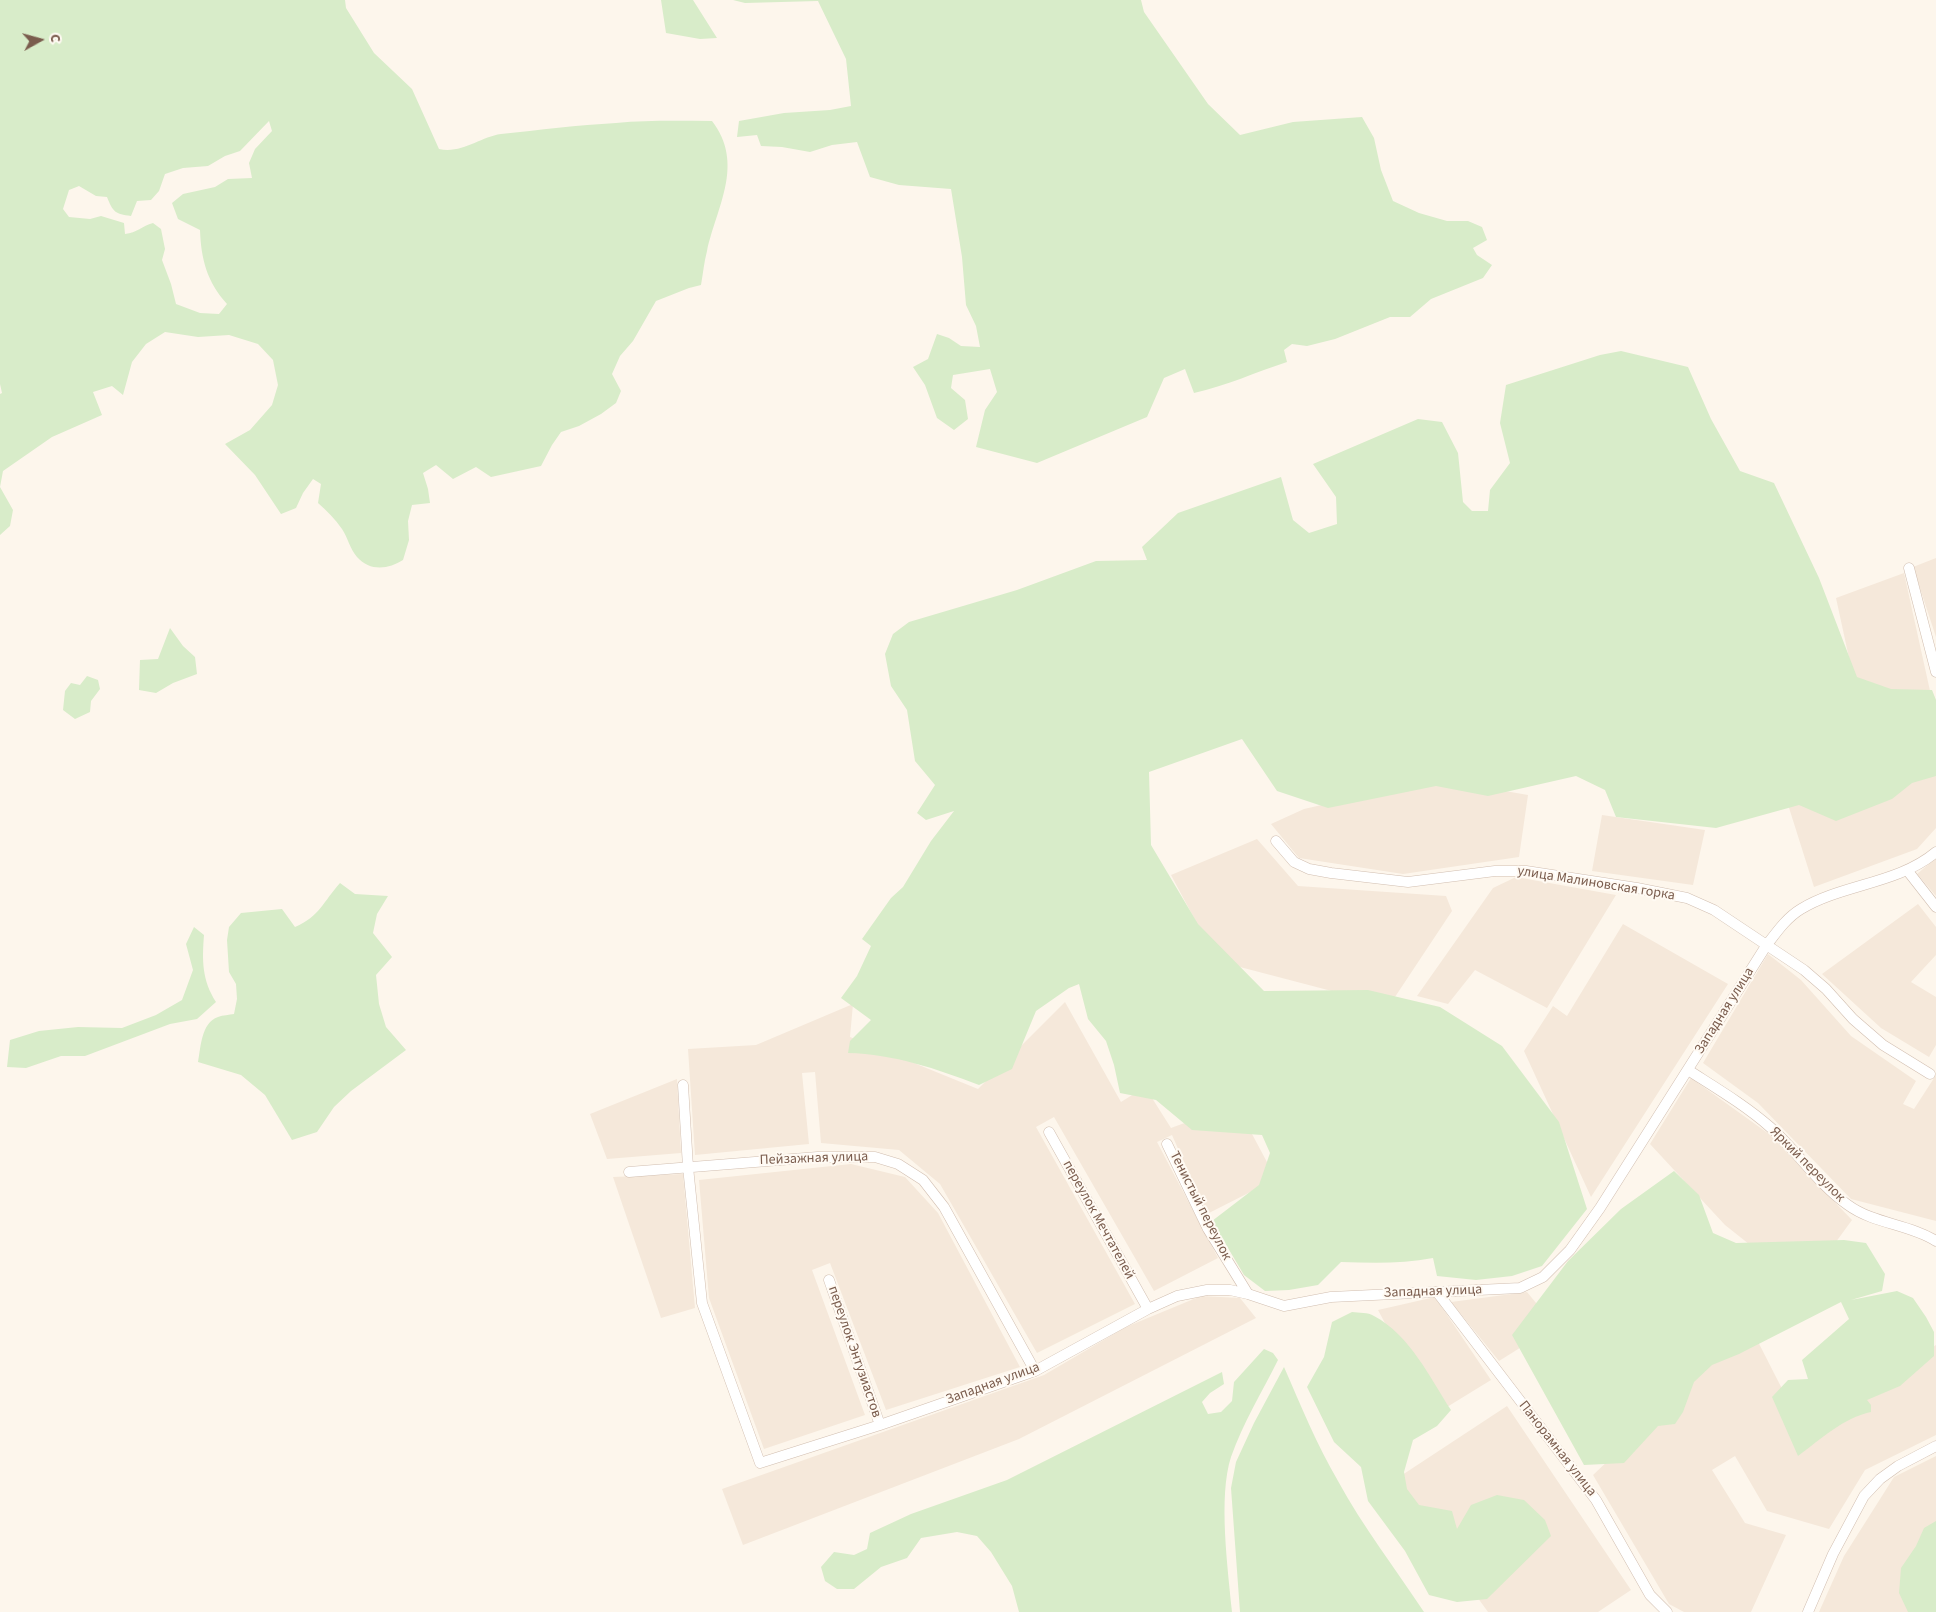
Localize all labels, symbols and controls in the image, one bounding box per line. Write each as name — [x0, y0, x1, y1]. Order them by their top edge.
north arrow — [15, 15, 65, 65]
text: С — [44, 33, 65, 43]
street label: улица Малиновская горка — [1516, 863, 1676, 905]
street label: Западная улица — [1692, 965, 1758, 1057]
street label: Яркий переулок — [1766, 1124, 1848, 1206]
street label: Пейзажная улица — [759, 1149, 869, 1169]
street label: Тенистый переулок — [1165, 1149, 1235, 1263]
street label: переулок Мечтателей — [1058, 1158, 1138, 1282]
street label: Западная улица — [1383, 1282, 1483, 1302]
street label: переулок Энтузиастов — [824, 1284, 884, 1420]
street label: Западная улица — [944, 1359, 1042, 1409]
street label: Панорамная улица — [1514, 1398, 1600, 1500]

